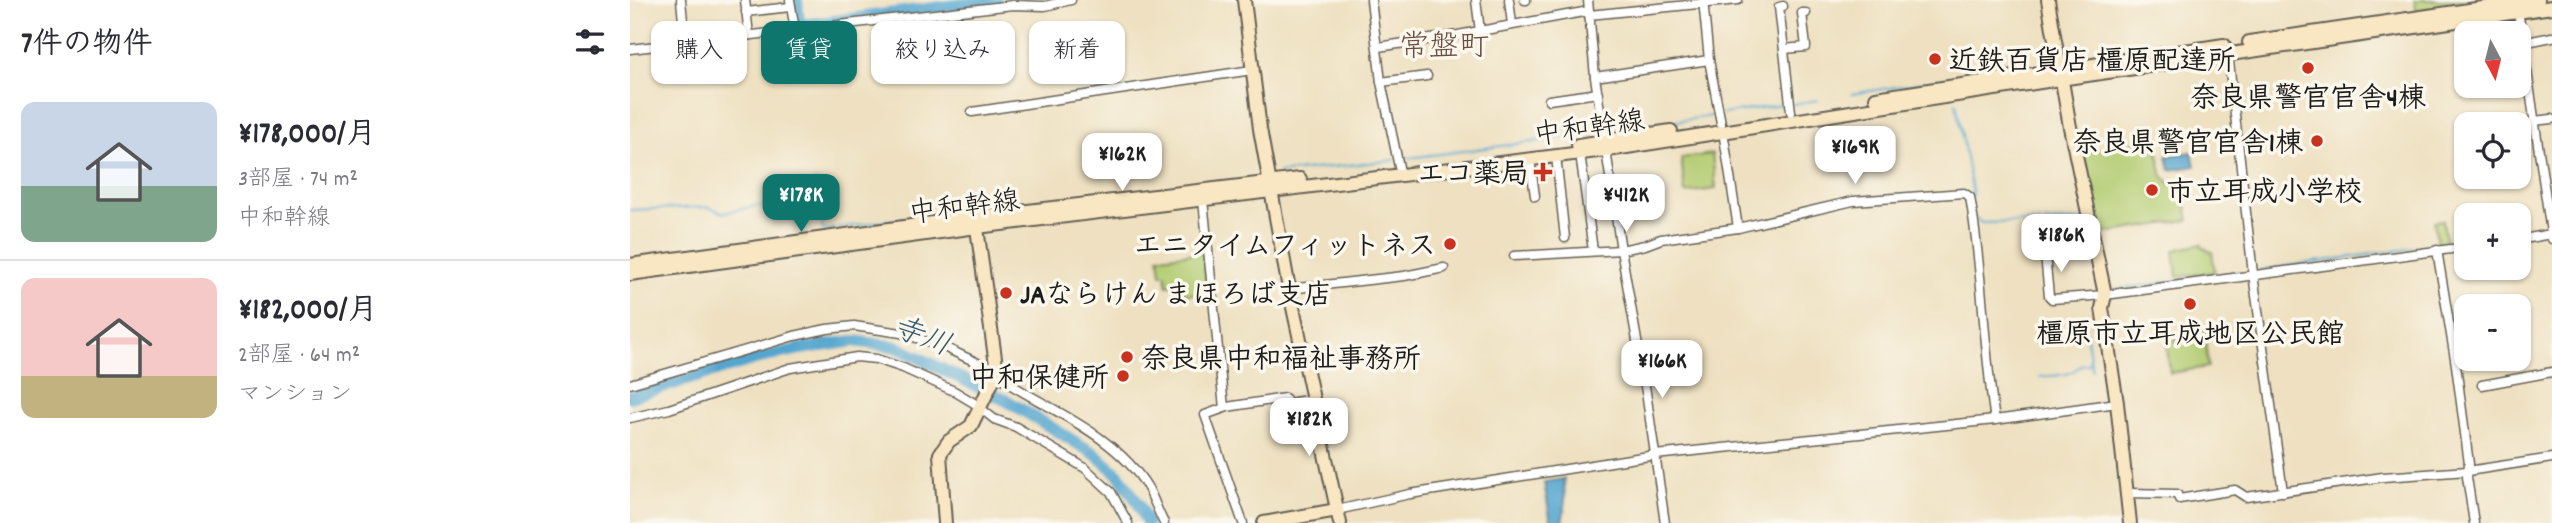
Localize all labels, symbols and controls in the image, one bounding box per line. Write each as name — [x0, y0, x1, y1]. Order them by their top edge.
chip: 購入 — [651, 21, 747, 84]
chip: 賃貸 — [761, 21, 857, 84]
chip: 絞り込み — [871, 21, 1015, 84]
chip: 新着 — [1029, 21, 1125, 84]
north arrow — [2454, 21, 2530, 98]
map controls — [2454, 21, 2531, 371]
icon: filters — [571, 23, 609, 61]
text: 7件の物件 — [21, 25, 153, 68]
district label: 常盤町 — [1399, 28, 1489, 71]
place label: 近鉄百貨店 橿原配達所 — [1949, 44, 2235, 84]
marker: 近鉄百貨店 橿原配達所 — [1927, 51, 1943, 67]
marker: 奈良県警官官舎4棟 — [2300, 60, 2316, 76]
place label: 奈良県警官官舎4棟 — [2190, 81, 2426, 121]
street label: 中和幹線 — [1531, 103, 1648, 159]
button: locate — [2454, 112, 2531, 189]
text: ¥178,000/月 — [238, 115, 376, 158]
place label: 奈良県警官官舎1棟 — [2073, 126, 2303, 166]
pin: ¥169K — [1806, 127, 1904, 186]
icon: home — [77, 130, 161, 214]
text: ¥169K — [1831, 132, 1879, 165]
marker: 奈良県警官官舎1棟 — [2309, 133, 2325, 149]
pin: ¥162K — [1073, 134, 1171, 193]
text: ¥162K — [1098, 139, 1146, 172]
place label: エコ薬局 — [1417, 157, 1529, 197]
text: 3部屋 · 74 m² — [238, 164, 358, 197]
marker: エコ薬局 — [1535, 164, 1551, 180]
pin: ¥178K — [752, 174, 850, 234]
pin: ¥412K — [1577, 174, 1675, 234]
place label: 市立耳成小学校 — [2166, 175, 2362, 215]
text: ¥178K — [779, 180, 823, 213]
text: ¥412K — [1603, 180, 1649, 213]
marker: 市立耳成小学校 — [2144, 182, 2160, 198]
street label: 中和幹線 — [907, 183, 1023, 237]
text: 中和幹線 — [238, 203, 330, 236]
button: + — [2454, 203, 2531, 280]
pin: ¥186K — [2012, 215, 2110, 274]
text: ¥186K — [2037, 220, 2085, 253]
place label: エニタイムフィットネス — [1134, 229, 1436, 269]
marker: エニタイムフィットネス — [1442, 236, 1458, 252]
place label: JAならけん まほろば支店 — [1020, 278, 1332, 318]
marker: JAならけん まほろば支店 — [998, 285, 1014, 301]
text: ¥182,000/月 — [238, 291, 378, 334]
button: − — [2454, 294, 2531, 371]
marker: 橿原市立耳成地区公民館 — [2182, 296, 2198, 312]
icon: home — [77, 306, 161, 390]
water label: 寺川 — [885, 308, 956, 370]
place label: 橿原市立耳成地区公民館 — [2036, 317, 2344, 357]
text: 2部屋 · 64 m² — [238, 340, 360, 373]
pin: ¥166K — [1613, 340, 1711, 400]
place label: 奈良県中和福祉事務所 — [1141, 342, 1421, 382]
text: ¥166K — [1637, 346, 1687, 379]
marker: 奈良県中和福祉事務所 — [1119, 349, 1135, 365]
place label: 中和保健所 — [969, 361, 1109, 401]
marker: 中和保健所 — [1115, 368, 1131, 384]
text: マンション — [238, 379, 352, 412]
pin: ¥182K — [1260, 398, 1358, 458]
text: ¥182K — [1286, 404, 1332, 437]

